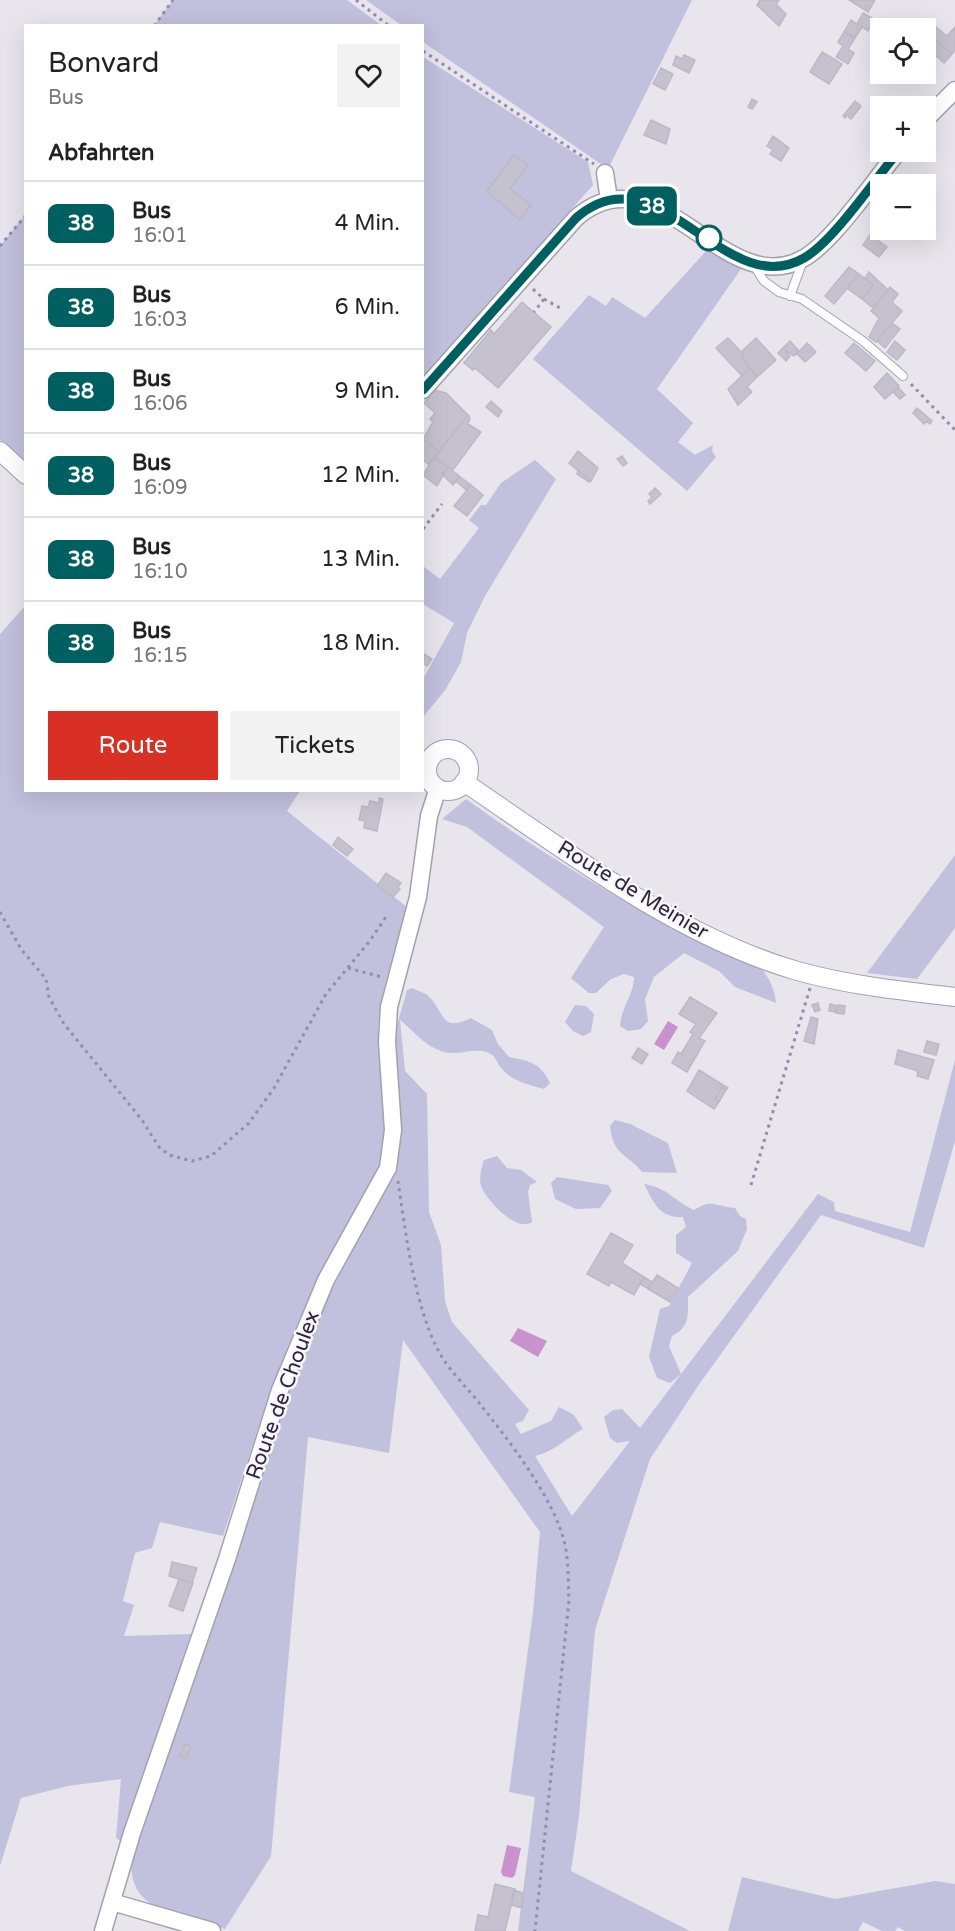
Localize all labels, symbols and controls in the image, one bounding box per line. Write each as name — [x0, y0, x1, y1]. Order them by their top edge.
map controls — [870, 18, 936, 240]
button: locate — [870, 18, 936, 84]
button: heart — [337, 44, 400, 107]
text: Bonvard — [48, 46, 159, 80]
text: Bus — [48, 86, 84, 110]
button: + — [870, 96, 936, 162]
text: Abfahrten — [48, 140, 154, 166]
button: − — [870, 174, 936, 240]
line badge: 38 — [625, 186, 679, 226]
text: 38 — [639, 194, 665, 219]
text: Bus — [132, 198, 171, 224]
text: 4 Min. — [335, 210, 400, 236]
text: 38 — [68, 211, 94, 236]
text: 16:01 — [132, 224, 187, 248]
unlabelled marker — [696, 225, 722, 251]
text: Bus — [132, 282, 171, 308]
text: 6 Min. — [335, 294, 400, 320]
text: 38 — [68, 295, 94, 320]
text: 16:03 — [132, 308, 187, 332]
text: Bus — [132, 366, 171, 392]
text: 9 Min. — [335, 378, 400, 404]
text: 38 — [68, 379, 94, 404]
text: 16:06 — [132, 392, 187, 416]
text: Bus — [132, 450, 171, 476]
text: 12 Min. — [321, 462, 400, 488]
text: 38 — [68, 463, 94, 488]
text: 16:09 — [132, 476, 187, 500]
text: Bus — [132, 534, 171, 560]
text: 13 Min. — [321, 546, 400, 572]
text: 38 — [68, 547, 94, 572]
text: 16:10 — [132, 560, 187, 584]
text: Bus — [132, 618, 171, 644]
text: 18 Min. — [321, 630, 400, 656]
text: 38 — [68, 631, 94, 656]
text: 16:15 — [132, 644, 187, 668]
button: Route — [48, 711, 218, 780]
button: Tickets — [230, 711, 400, 780]
street label: Route de Meinier — [553, 835, 713, 945]
street label: Route de Choulex — [241, 1307, 325, 1483]

